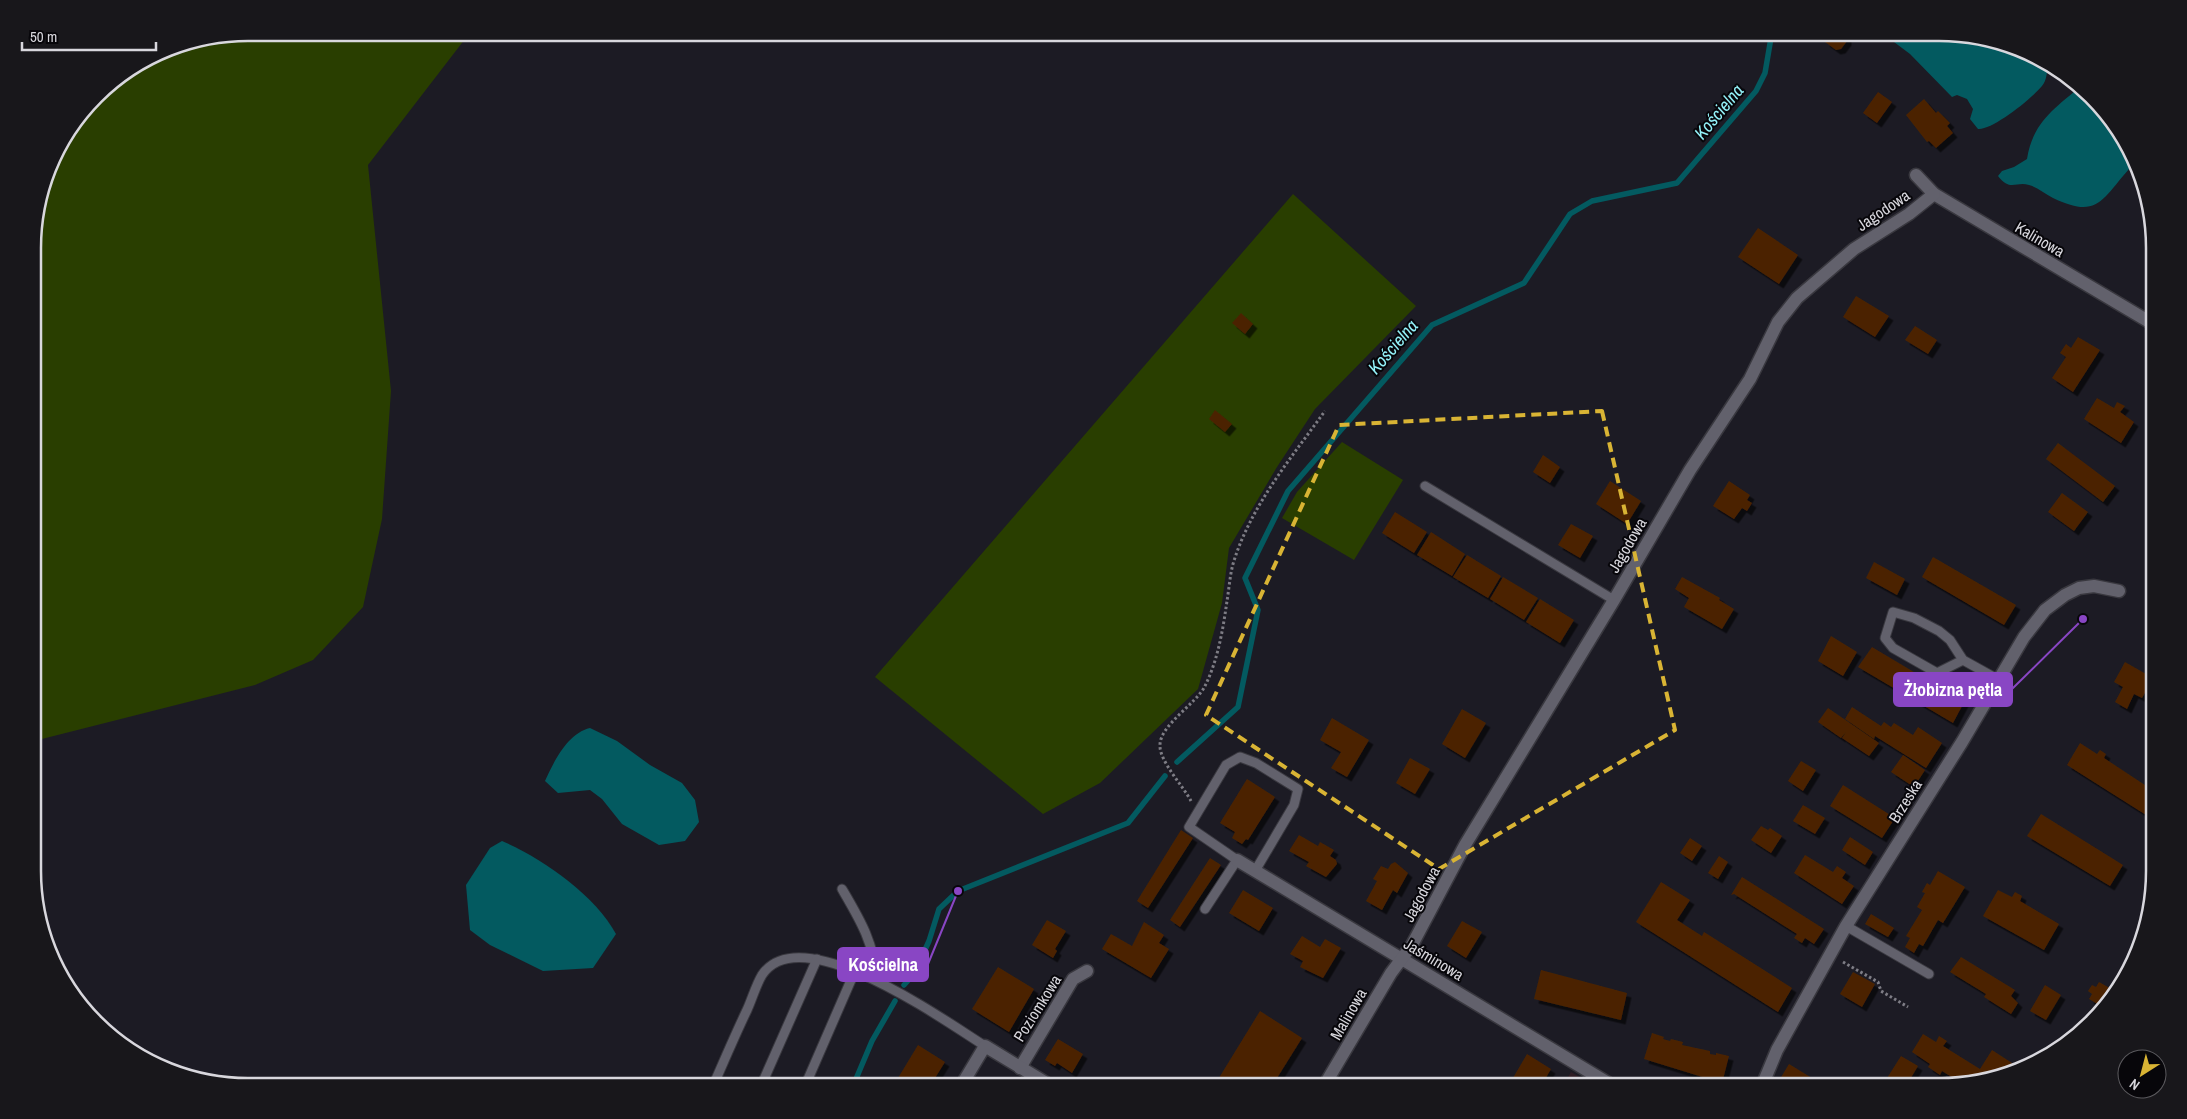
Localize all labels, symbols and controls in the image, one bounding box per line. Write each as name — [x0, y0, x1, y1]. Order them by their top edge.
scale bar — [22, 20, 156, 52]
text: 50 m — [30, 26, 57, 47]
water label: Kościelna — [1688, 79, 1749, 145]
street label: Jagodowa — [1852, 184, 1915, 236]
street label: Kalinowa — [2011, 216, 2069, 262]
water label: Kościelna — [1362, 314, 1423, 379]
street label: Jagodowa — [1603, 513, 1652, 576]
callout: Żłobizna pętla — [1894, 673, 2012, 706]
text: Żłobizna pętla — [1904, 677, 2003, 702]
street label: Brzeska — [1883, 774, 1927, 827]
street label: Jagodowa — [1397, 862, 1445, 926]
street label: Jaśminowa — [1400, 932, 1469, 986]
callout: Kościelna — [838, 948, 928, 981]
text: Kościelna — [848, 952, 919, 977]
street label: Poziomkowa — [1008, 970, 1067, 1046]
street label: Malinowa — [1324, 984, 1372, 1044]
north arrow — [2117, 1049, 2167, 1099]
text: N — [2126, 1075, 2143, 1094]

